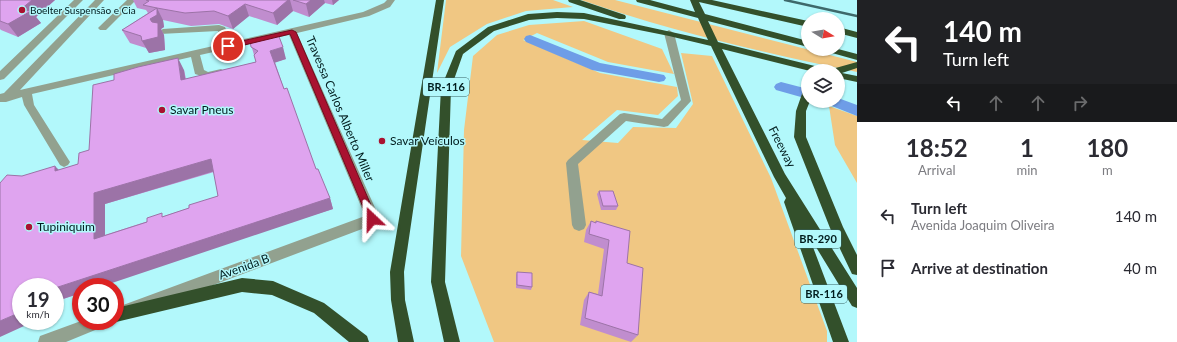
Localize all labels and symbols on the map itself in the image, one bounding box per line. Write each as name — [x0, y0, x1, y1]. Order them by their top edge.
place label: Boelter Suspensão e Cia — [30, 4, 136, 16]
marker: Boelter Suspensão e Cia — [17, 5, 27, 15]
north arrow — [801, 12, 845, 56]
pin — [211, 29, 245, 63]
street label: Travessa Carlos Alberto Miller — [303, 34, 378, 184]
road number: BR-116 — [423, 78, 469, 96]
place label: Savar Pneus — [170, 102, 234, 117]
marker: Savar Pneus — [157, 105, 167, 115]
street label: Freeway — [766, 124, 800, 171]
place label: Savar Veículos — [390, 133, 465, 148]
marker: Savar Veículos — [377, 136, 387, 146]
position arrow — [351, 198, 393, 240]
place label: Tupiniquim — [37, 219, 95, 234]
marker: Tupiniquim — [24, 222, 34, 232]
road number: BR-290 — [795, 230, 841, 248]
street label: Avenida B — [216, 250, 272, 283]
speed limit sign: 30 — [72, 278, 124, 330]
road number: BR-116 — [801, 285, 847, 303]

